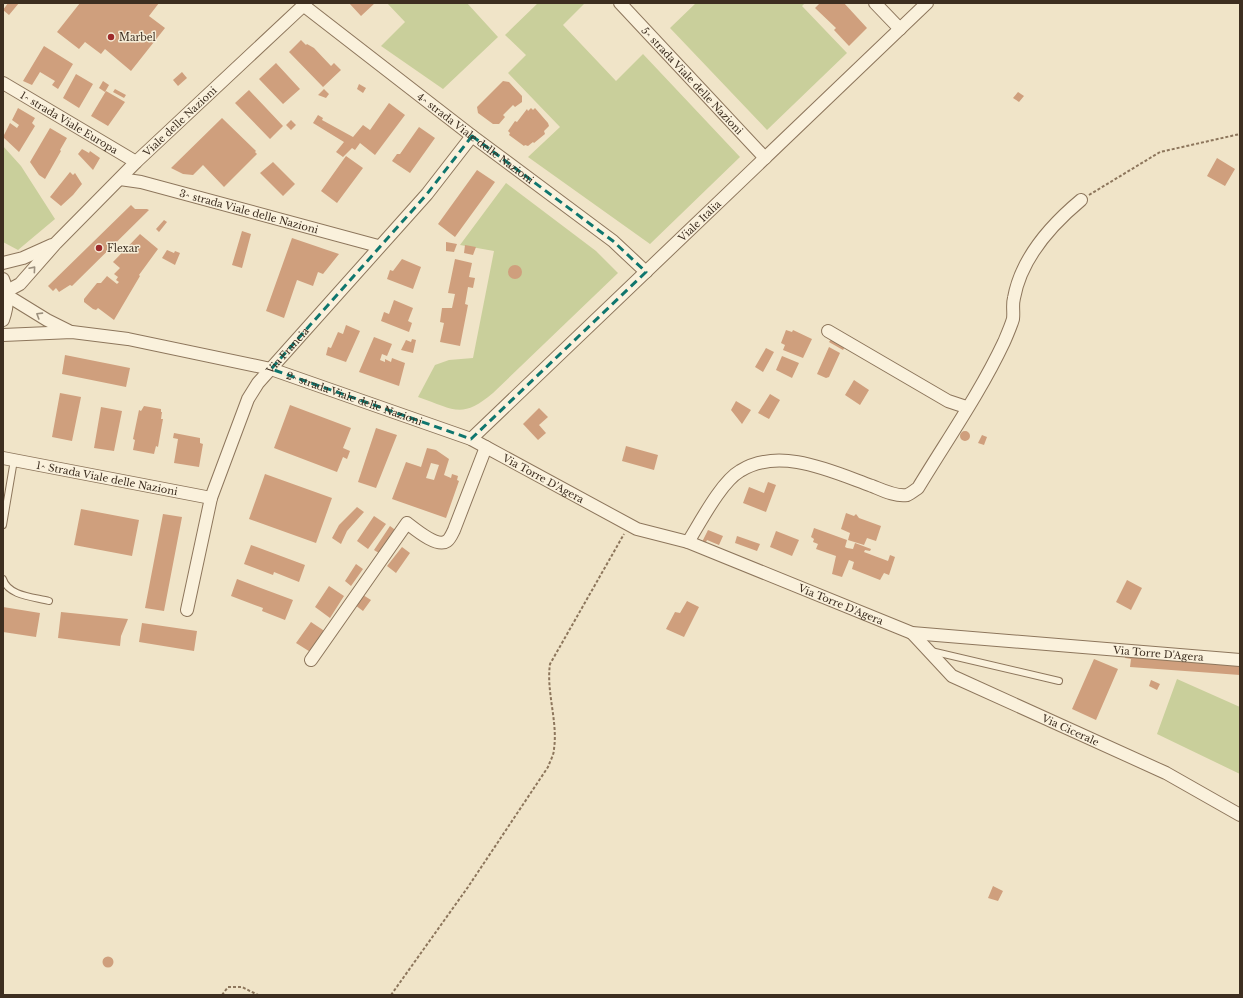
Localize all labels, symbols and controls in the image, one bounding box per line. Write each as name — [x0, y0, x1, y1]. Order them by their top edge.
street label: 5^ strada Viale delle Nazioni — [639, 24, 746, 137]
place label: Marbel — [119, 31, 156, 44]
marker: Marbel — [106, 32, 116, 42]
street label: Viale delle Nazioni — [139, 83, 220, 159]
street label: 1^ strada Viale Europa — [18, 88, 121, 157]
street label: 4^ strada Viale delle Nazioni — [415, 90, 537, 187]
street label: 3^ strada Viale delle Nazioni — [178, 186, 320, 236]
street label: Viale Italia — [675, 197, 724, 245]
place label: Flexar — [107, 242, 139, 255]
marker: Flexar — [94, 243, 104, 253]
one-way arrow — [29, 266, 36, 274]
one-way arrow — [36, 313, 43, 320]
street label: Via Francia — [263, 324, 312, 377]
street label: 2^ strada Viale delle Nazioni — [285, 368, 425, 428]
street label: Via Torre D'Agera — [500, 451, 587, 506]
street label: 1^ Strada Viale delle Nazioni — [35, 458, 179, 498]
street label: Via Torre D'Agera — [796, 581, 886, 627]
street label: Via Torre D'Agera — [1112, 643, 1205, 664]
street label: Via Cicerale — [1039, 711, 1102, 748]

